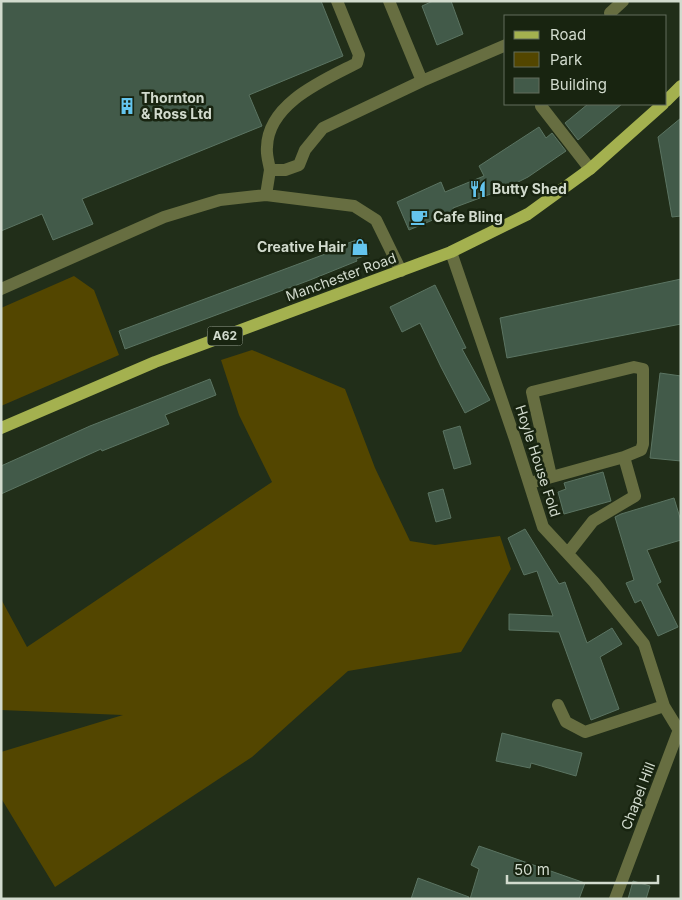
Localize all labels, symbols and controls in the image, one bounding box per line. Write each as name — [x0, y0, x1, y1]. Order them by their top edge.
legend — [504, 15, 667, 105]
text: Road — [550, 25, 586, 44]
text: Park — [550, 50, 583, 69]
text: Building — [550, 75, 607, 94]
place label: Thornton & Ross Ltd — [141, 89, 212, 122]
building icon: Thornton & Ross Ltd — [117, 96, 137, 116]
restaurant icon: Butty Shed — [468, 179, 488, 199]
place label: Butty Shed — [492, 180, 567, 197]
cafe icon: Cafe Bling — [409, 207, 429, 227]
place label: Cafe Bling — [433, 208, 503, 225]
shop icon: Creative Hair — [350, 237, 370, 257]
place label: Creative Hair — [257, 238, 346, 255]
street label: Manchester Road — [283, 249, 398, 304]
road number: A62 — [208, 326, 242, 346]
street label: Hoyle House Fold — [512, 403, 565, 519]
street label: Chapel Hill — [617, 760, 658, 832]
scale bar — [507, 852, 658, 884]
text: 50 m — [514, 860, 550, 879]

